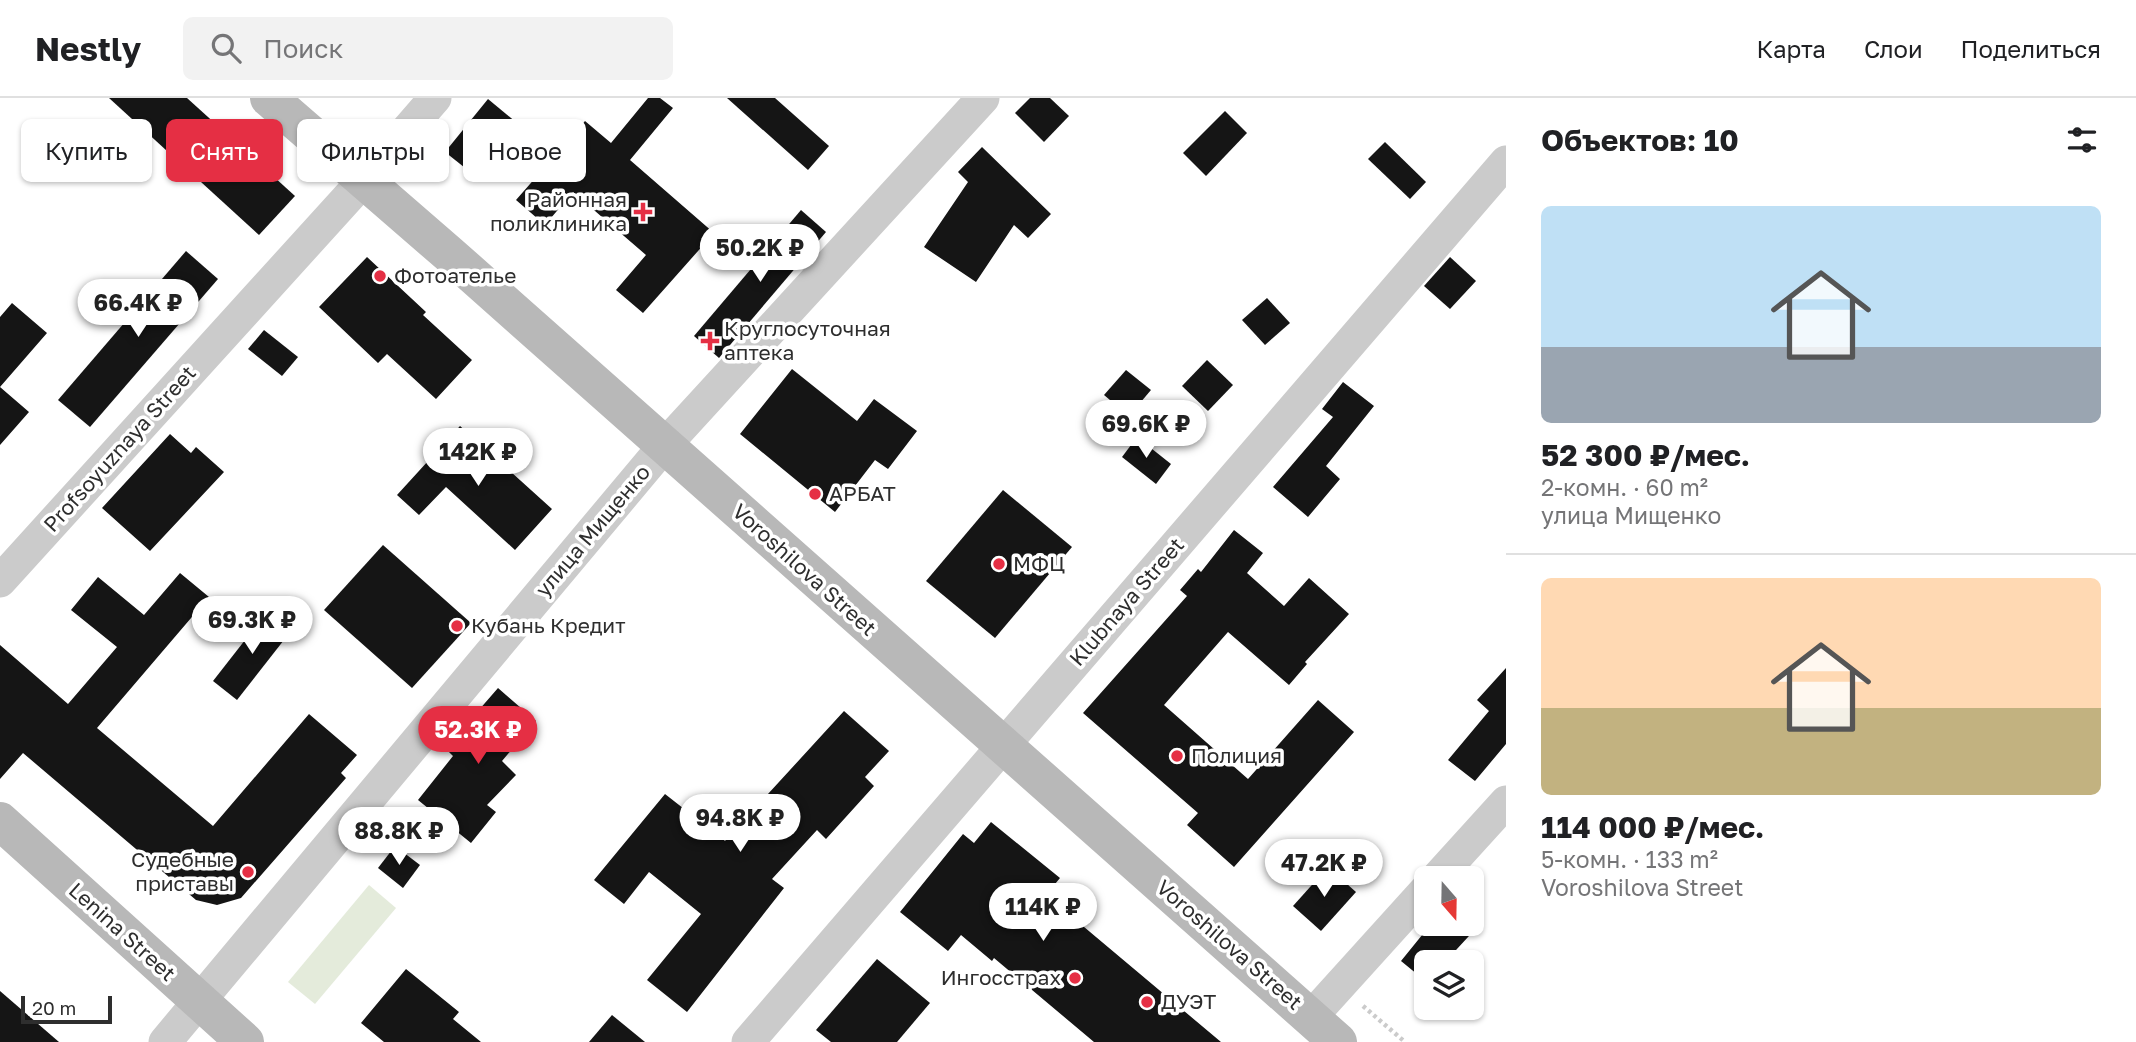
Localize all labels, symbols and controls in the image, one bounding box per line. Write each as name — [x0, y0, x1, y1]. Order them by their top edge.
search box — [183, 17, 673, 80]
text: Nestly — [35, 29, 141, 68]
icon: search — [207, 29, 245, 67]
text: Поиск — [263, 33, 343, 64]
text: Карта — [1756, 34, 1826, 63]
text: Слои — [1864, 34, 1923, 63]
text: Поделиться — [1961, 34, 2101, 63]
chip: Купить — [21, 119, 152, 182]
chip: Снять — [166, 119, 283, 182]
chip: Фильтры — [297, 119, 449, 182]
chip: Новое — [463, 119, 586, 182]
icon: filters — [2063, 121, 2101, 159]
text: Объектов: 10 — [1541, 122, 1739, 158]
place label: Районная поликлиника — [490, 186, 627, 236]
marker: Районная поликлиника — [633, 202, 653, 222]
pin: 50.2K ₽ — [695, 225, 825, 284]
text: 50.2K ₽ — [716, 233, 804, 261]
icon: home — [1758, 252, 1884, 378]
place label: Фотоателье — [394, 262, 517, 288]
marker: Фотоателье — [372, 268, 388, 284]
pin: 66.4K ₽ — [73, 280, 203, 339]
text: 66.4K ₽ — [94, 288, 182, 316]
place label: Круглосуточная аптека — [724, 315, 891, 365]
marker: Круглосуточная аптека — [702, 333, 718, 349]
street label: Profsoyuznaya Street — [38, 360, 201, 537]
pin: 69.6K ₽ — [1081, 400, 1211, 460]
text: 69.6K ₽ — [1101, 409, 1191, 437]
pin: 142K ₽ — [421, 428, 535, 488]
text: 142K ₽ — [439, 437, 517, 465]
text: 52 300 ₽/мес. — [1541, 437, 1750, 473]
street label: улица Мищенко — [529, 459, 655, 602]
text: 2-комн. · 60 m² — [1541, 473, 1708, 501]
place label: АРБАТ — [829, 480, 896, 506]
marker: АРБАТ — [807, 486, 823, 502]
street label: Voroshilova Street — [727, 498, 882, 641]
text: улица Мищенко — [1541, 501, 1721, 529]
street label: Klubnaya Street — [1063, 532, 1189, 671]
place label: МФЦ — [1013, 550, 1065, 576]
marker: МФЦ — [991, 556, 1007, 572]
pin: 69.3K ₽ — [187, 596, 317, 656]
text: 69.3K ₽ — [208, 605, 296, 633]
place label: Кубань Кредит — [471, 612, 625, 638]
marker: Кубань Кредит — [449, 618, 465, 634]
icon: home — [1758, 624, 1884, 750]
pin: 52.3K ₽ — [413, 706, 543, 766]
text: 52.3K ₽ — [434, 715, 522, 743]
place label: Полиция — [1191, 742, 1282, 768]
marker: Полиция — [1169, 748, 1185, 764]
pin: 94.8K ₽ — [675, 794, 805, 854]
text: 94.8K ₽ — [695, 803, 785, 831]
pin: 88.8K ₽ — [334, 808, 464, 867]
text: 114 000 ₽/мес. — [1541, 809, 1764, 845]
text: 88.8K ₽ — [354, 816, 444, 844]
pin: 47.2K ₽ — [1259, 840, 1389, 899]
text: 5-комн. · 133 m² — [1541, 845, 1718, 873]
place label: Судебные приставы — [131, 846, 234, 896]
text: 47.2K ₽ — [1281, 848, 1367, 876]
marker: Судебные приставы — [240, 864, 256, 880]
north arrow — [1414, 866, 1484, 936]
map controls — [1414, 866, 1484, 1020]
text: Voroshilova Street — [1541, 873, 1743, 901]
street label: Voroshilova Street — [1151, 874, 1308, 1015]
street label: Lenina Street — [64, 877, 181, 986]
pin: 114K ₽ — [986, 884, 1100, 943]
text: 114K ₽ — [1005, 892, 1081, 920]
button: layers — [1414, 950, 1484, 1020]
place label: Ингосстрах — [941, 964, 1061, 990]
marker: Ингосстрах — [1067, 970, 1083, 986]
place label: ДУЭТ — [1161, 988, 1216, 1014]
scale bar — [21, 993, 112, 1025]
marker: ДУЭТ — [1139, 994, 1155, 1010]
text: 20 m — [32, 996, 76, 1019]

